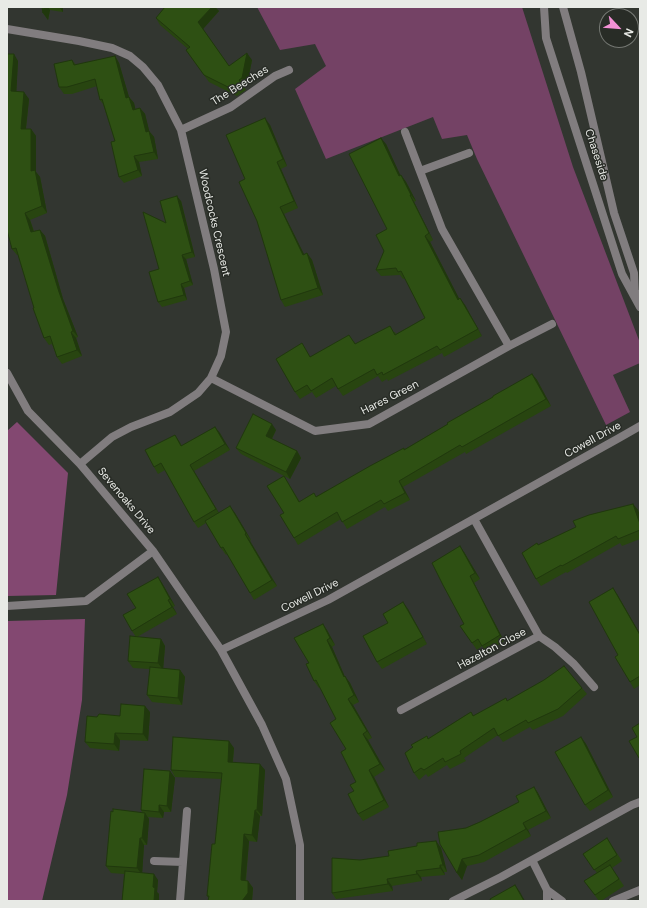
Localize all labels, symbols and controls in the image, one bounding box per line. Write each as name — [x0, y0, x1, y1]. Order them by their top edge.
north arrow — [599, 8, 639, 48]
text: N — [621, 26, 637, 39]
street label: The Beeches — [209, 63, 271, 109]
street label: Chaseside — [581, 128, 611, 182]
street label: Woodcocks Crescent — [195, 168, 233, 278]
street label: Hares Green — [359, 378, 421, 418]
street label: Cowell Drive — [562, 419, 624, 461]
street label: Sevenoaks Drive — [94, 465, 158, 537]
street label: Cowell Drive — [279, 576, 341, 616]
street label: Hazelton Close — [455, 625, 529, 673]

